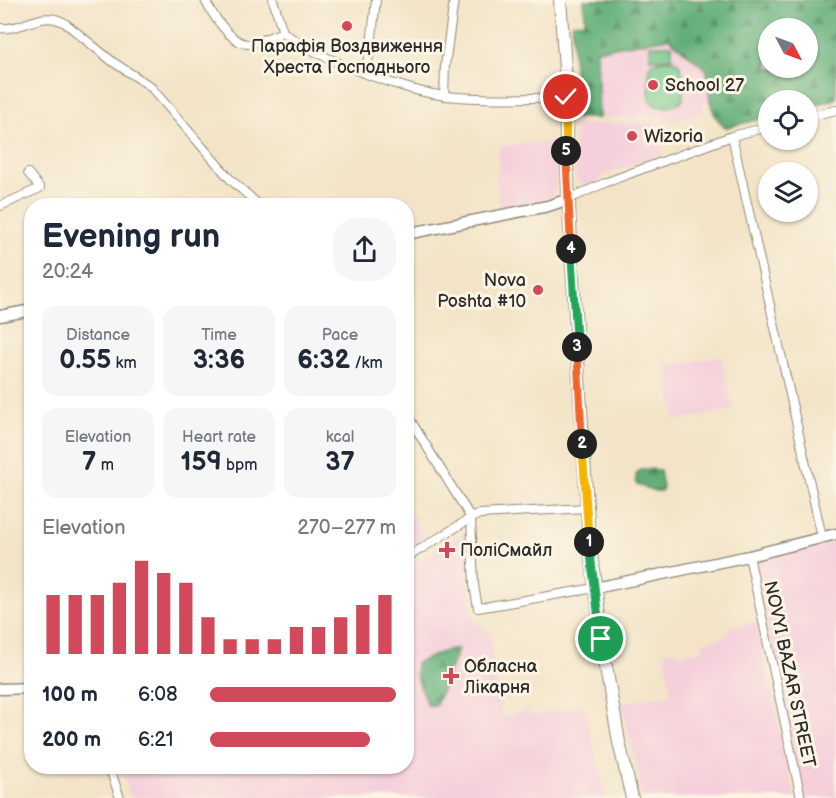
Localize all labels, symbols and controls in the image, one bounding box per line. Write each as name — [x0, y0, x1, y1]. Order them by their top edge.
north arrow — [758, 18, 818, 78]
map controls — [758, 18, 818, 222]
marker: Парафія Воздвиження Хреста Господнього — [340, 19, 354, 33]
place label: Парафія Воздвиження Хреста Господнього — [251, 36, 443, 78]
pin — [540, 71, 591, 122]
place label: School 27 — [665, 75, 744, 96]
marker: School 27 — [646, 78, 660, 92]
icon: check — [549, 80, 582, 113]
button: locate — [758, 90, 818, 150]
place label: Wizoria — [644, 126, 703, 147]
marker: Wizoria — [625, 129, 639, 143]
pin: 5 — [551, 136, 581, 166]
text: 5 — [561, 141, 571, 160]
button: layers — [758, 162, 818, 222]
text: Evening run — [42, 217, 220, 257]
button: share — [333, 218, 396, 281]
pin: 4 — [556, 234, 586, 264]
text: 4 — [566, 239, 576, 258]
text: 20:24 — [42, 260, 93, 284]
place label: Nova Poshta #10 — [437, 270, 526, 312]
marker: Nova Poshta #10 — [531, 283, 545, 297]
text: Distance — [66, 326, 130, 345]
text: Time — [201, 326, 237, 345]
text: Pace — [322, 326, 358, 345]
pin: 3 — [562, 332, 592, 362]
text: 3 — [572, 337, 582, 356]
text: 0.55 — [59, 345, 111, 376]
text: 3:36 — [193, 345, 245, 376]
text: 6:32 — [297, 345, 350, 376]
text: km — [111, 354, 137, 373]
text: /km — [350, 354, 383, 373]
text: Elevation — [65, 428, 131, 447]
text: Heart rate — [182, 428, 256, 447]
text: kcal — [326, 428, 354, 447]
pin: 2 — [567, 429, 597, 459]
text: 2 — [577, 434, 587, 453]
text: 7 — [82, 447, 96, 478]
text: 159 — [180, 447, 222, 478]
text: 37 — [325, 447, 355, 478]
text: m — [96, 456, 114, 475]
text: bpm — [222, 456, 258, 475]
text: Elevation — [42, 516, 125, 540]
text: 270–277 m — [297, 516, 396, 540]
pin: 1 — [574, 527, 604, 557]
text: 1 — [586, 532, 592, 551]
place label: ПоліСмайл — [460, 540, 553, 561]
marker: ПоліСмайл — [438, 541, 456, 559]
street label: NOVYI BAZAR STREET — [759, 579, 820, 770]
pin — [575, 613, 626, 664]
icon: arrive — [584, 622, 617, 655]
place label: Обласна Лікарня — [463, 656, 538, 698]
marker: Обласна Лікарня — [442, 667, 460, 685]
text: 100 m — [42, 683, 98, 707]
text: 6:08 — [138, 683, 178, 707]
text: 200 m — [42, 728, 101, 752]
text: 6:21 — [138, 728, 174, 752]

